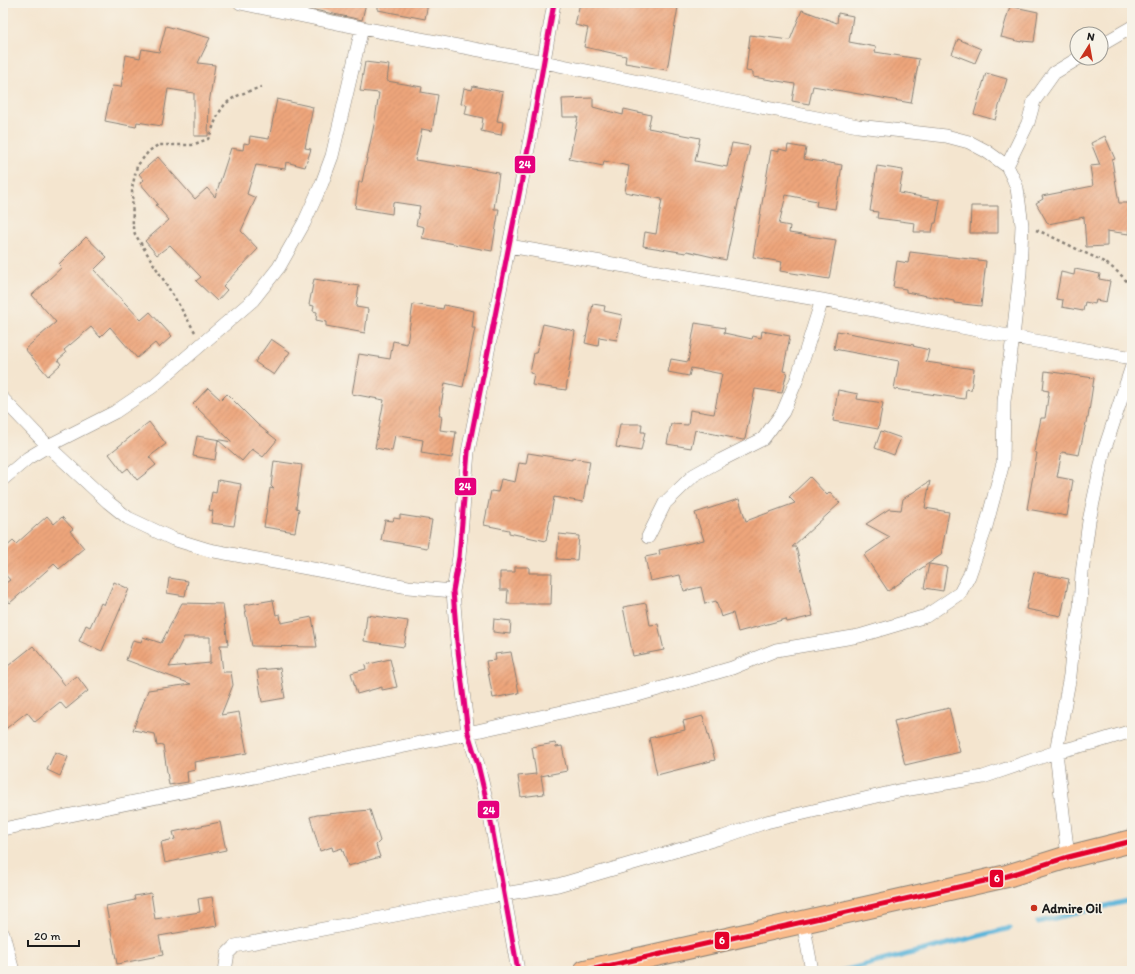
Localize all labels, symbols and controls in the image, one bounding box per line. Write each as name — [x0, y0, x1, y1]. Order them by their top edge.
north arrow — [1069, 26, 1109, 66]
text: N — [1086, 30, 1096, 44]
line badge: 24 — [514, 155, 536, 174]
text: 24 — [519, 158, 532, 171]
line badge: 24 — [454, 477, 477, 496]
text: 24 — [459, 480, 472, 493]
line badge: 24 — [477, 800, 500, 819]
text: 24 — [483, 804, 496, 817]
line badge: 6 — [989, 869, 1004, 888]
text: 6 — [994, 872, 1000, 885]
place label: Admire Oil — [1041, 901, 1102, 916]
marker: Admire Oil — [1029, 903, 1039, 913]
scale bar — [28, 922, 79, 948]
text: 20 m — [34, 929, 61, 943]
line badge: 6 — [714, 931, 730, 950]
text: 6 — [719, 934, 725, 947]

